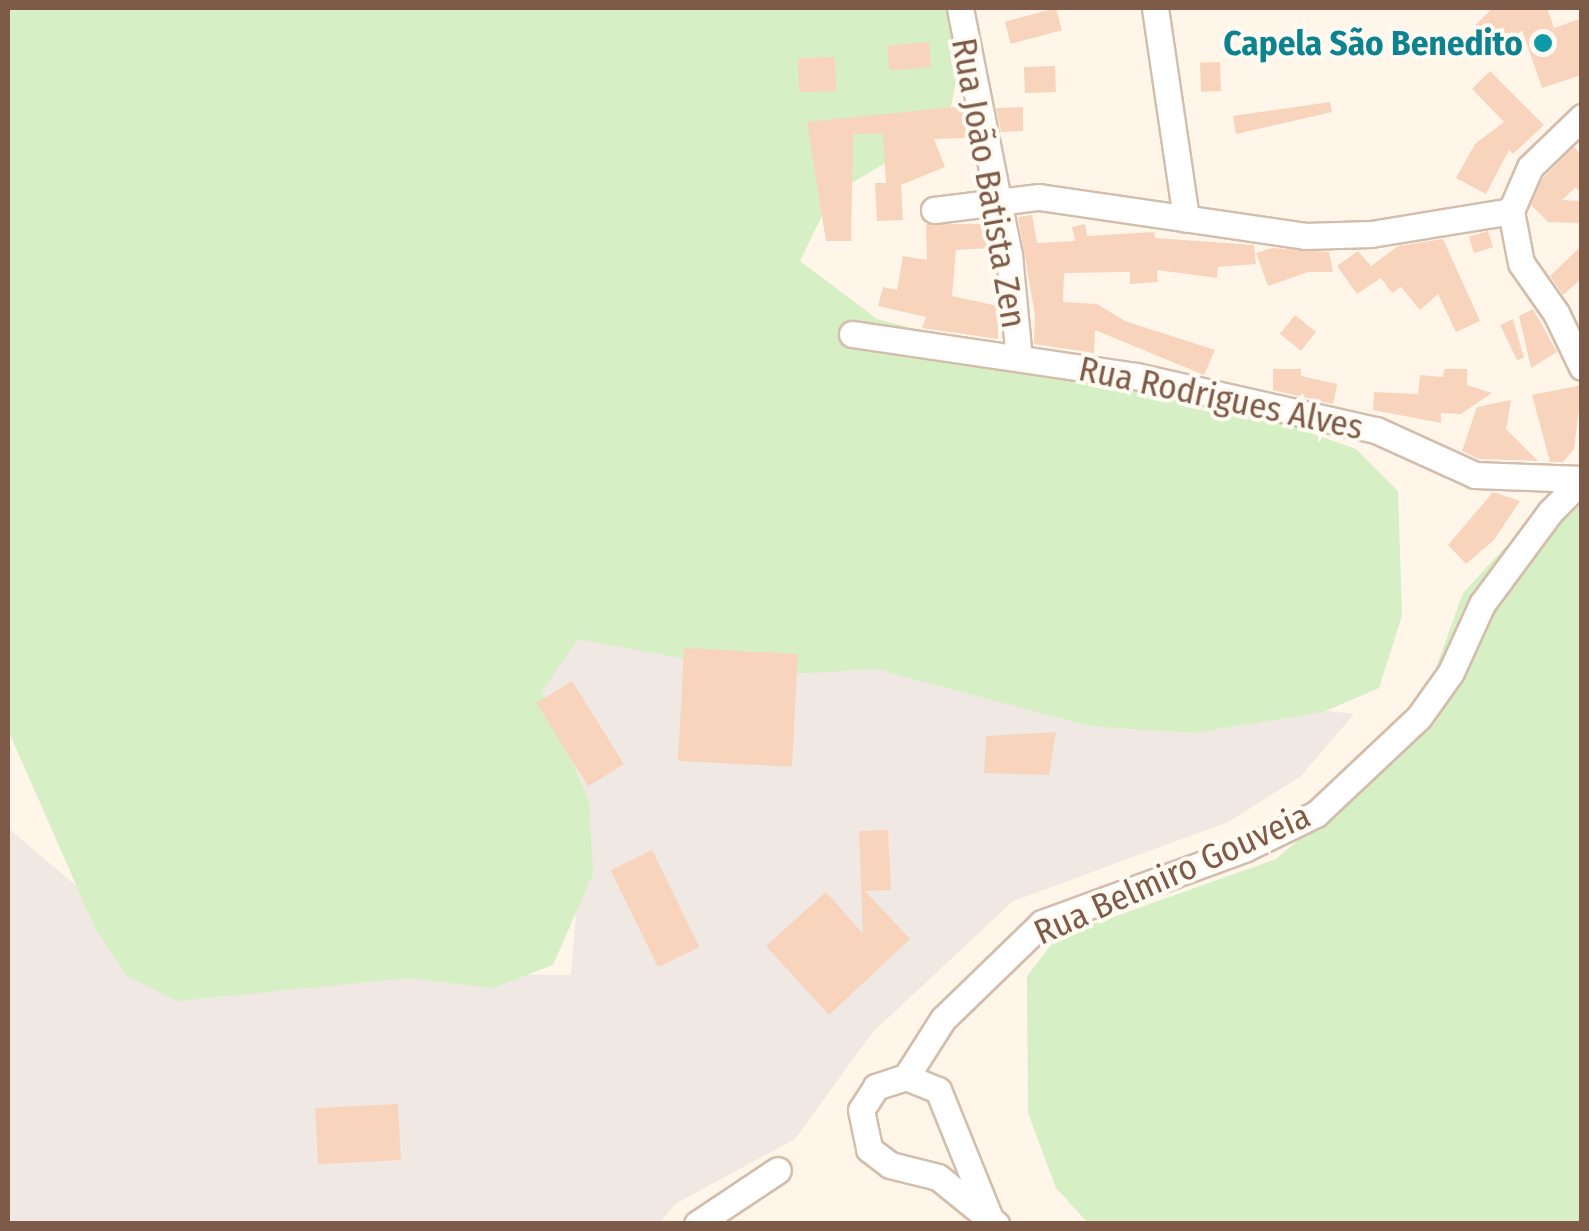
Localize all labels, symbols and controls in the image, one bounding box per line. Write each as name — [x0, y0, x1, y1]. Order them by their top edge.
place label: Capela São Benedito — [1223, 22, 1523, 64]
marker: Capela São Benedito — [1532, 32, 1554, 54]
street label: Rua João Batista Zen — [943, 35, 1035, 331]
street label: Rua Rodrigues Alves — [1075, 347, 1367, 449]
street label: Rua Belmiro Gouveia — [1028, 794, 1316, 954]

